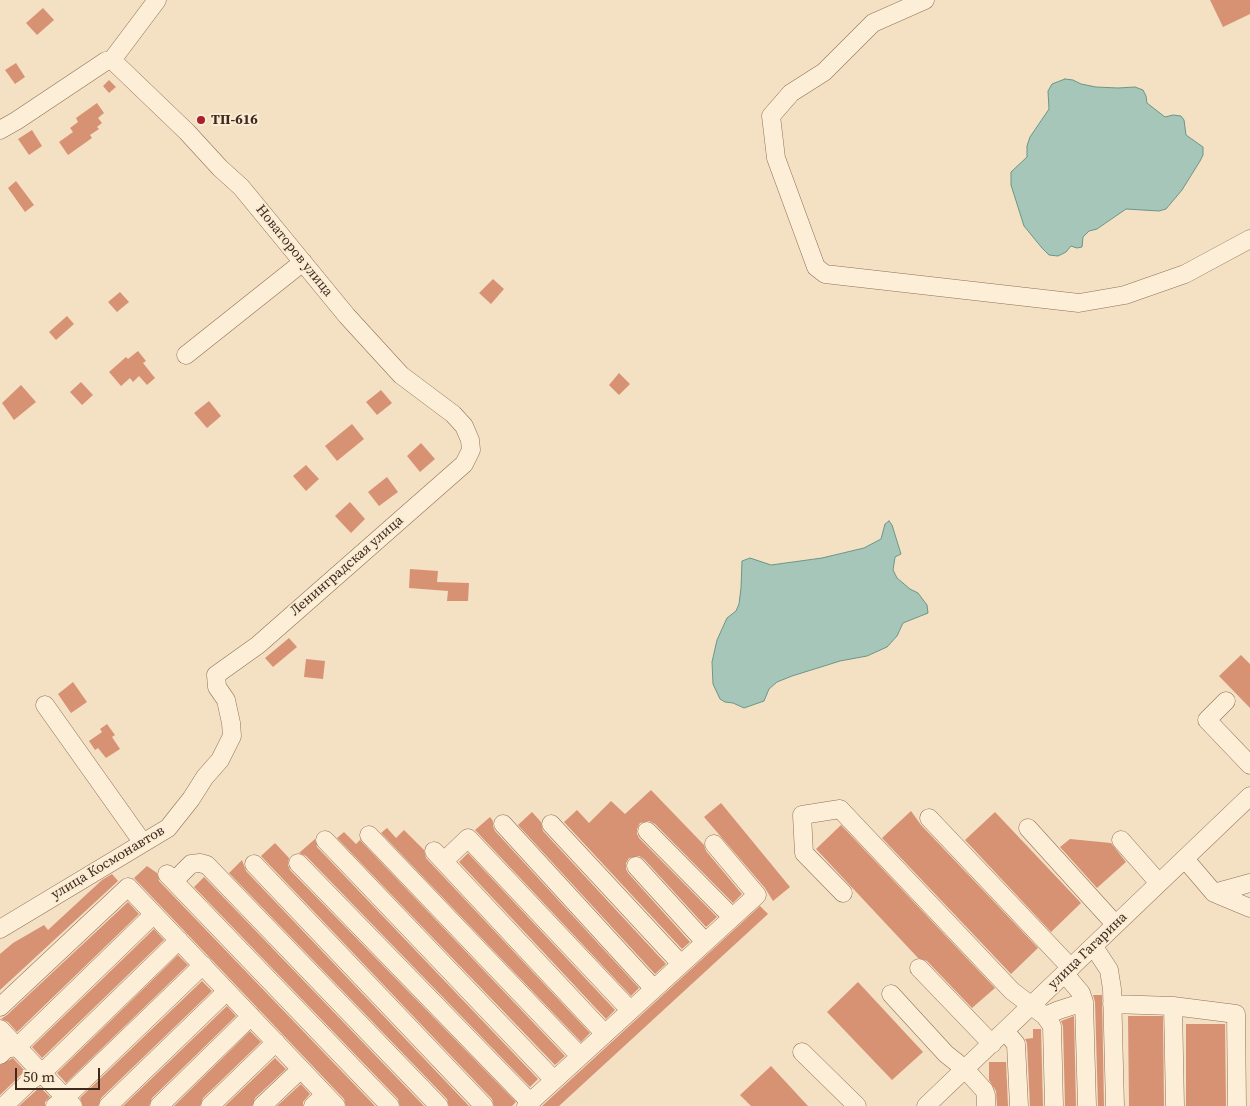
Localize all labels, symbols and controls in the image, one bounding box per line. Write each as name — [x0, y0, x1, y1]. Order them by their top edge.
place label: ТП-616 — [211, 112, 258, 128]
marker: ТП-616 — [195, 114, 207, 126]
street label: Новаторов улица — [252, 202, 336, 300]
street label: Ленинградская улица — [287, 512, 407, 620]
street label: улица Космонавтов — [48, 823, 168, 903]
street label: улица Гагарина — [1045, 909, 1131, 993]
scale bar — [18, 1058, 102, 1090]
text: 50 m — [23, 1066, 55, 1087]

